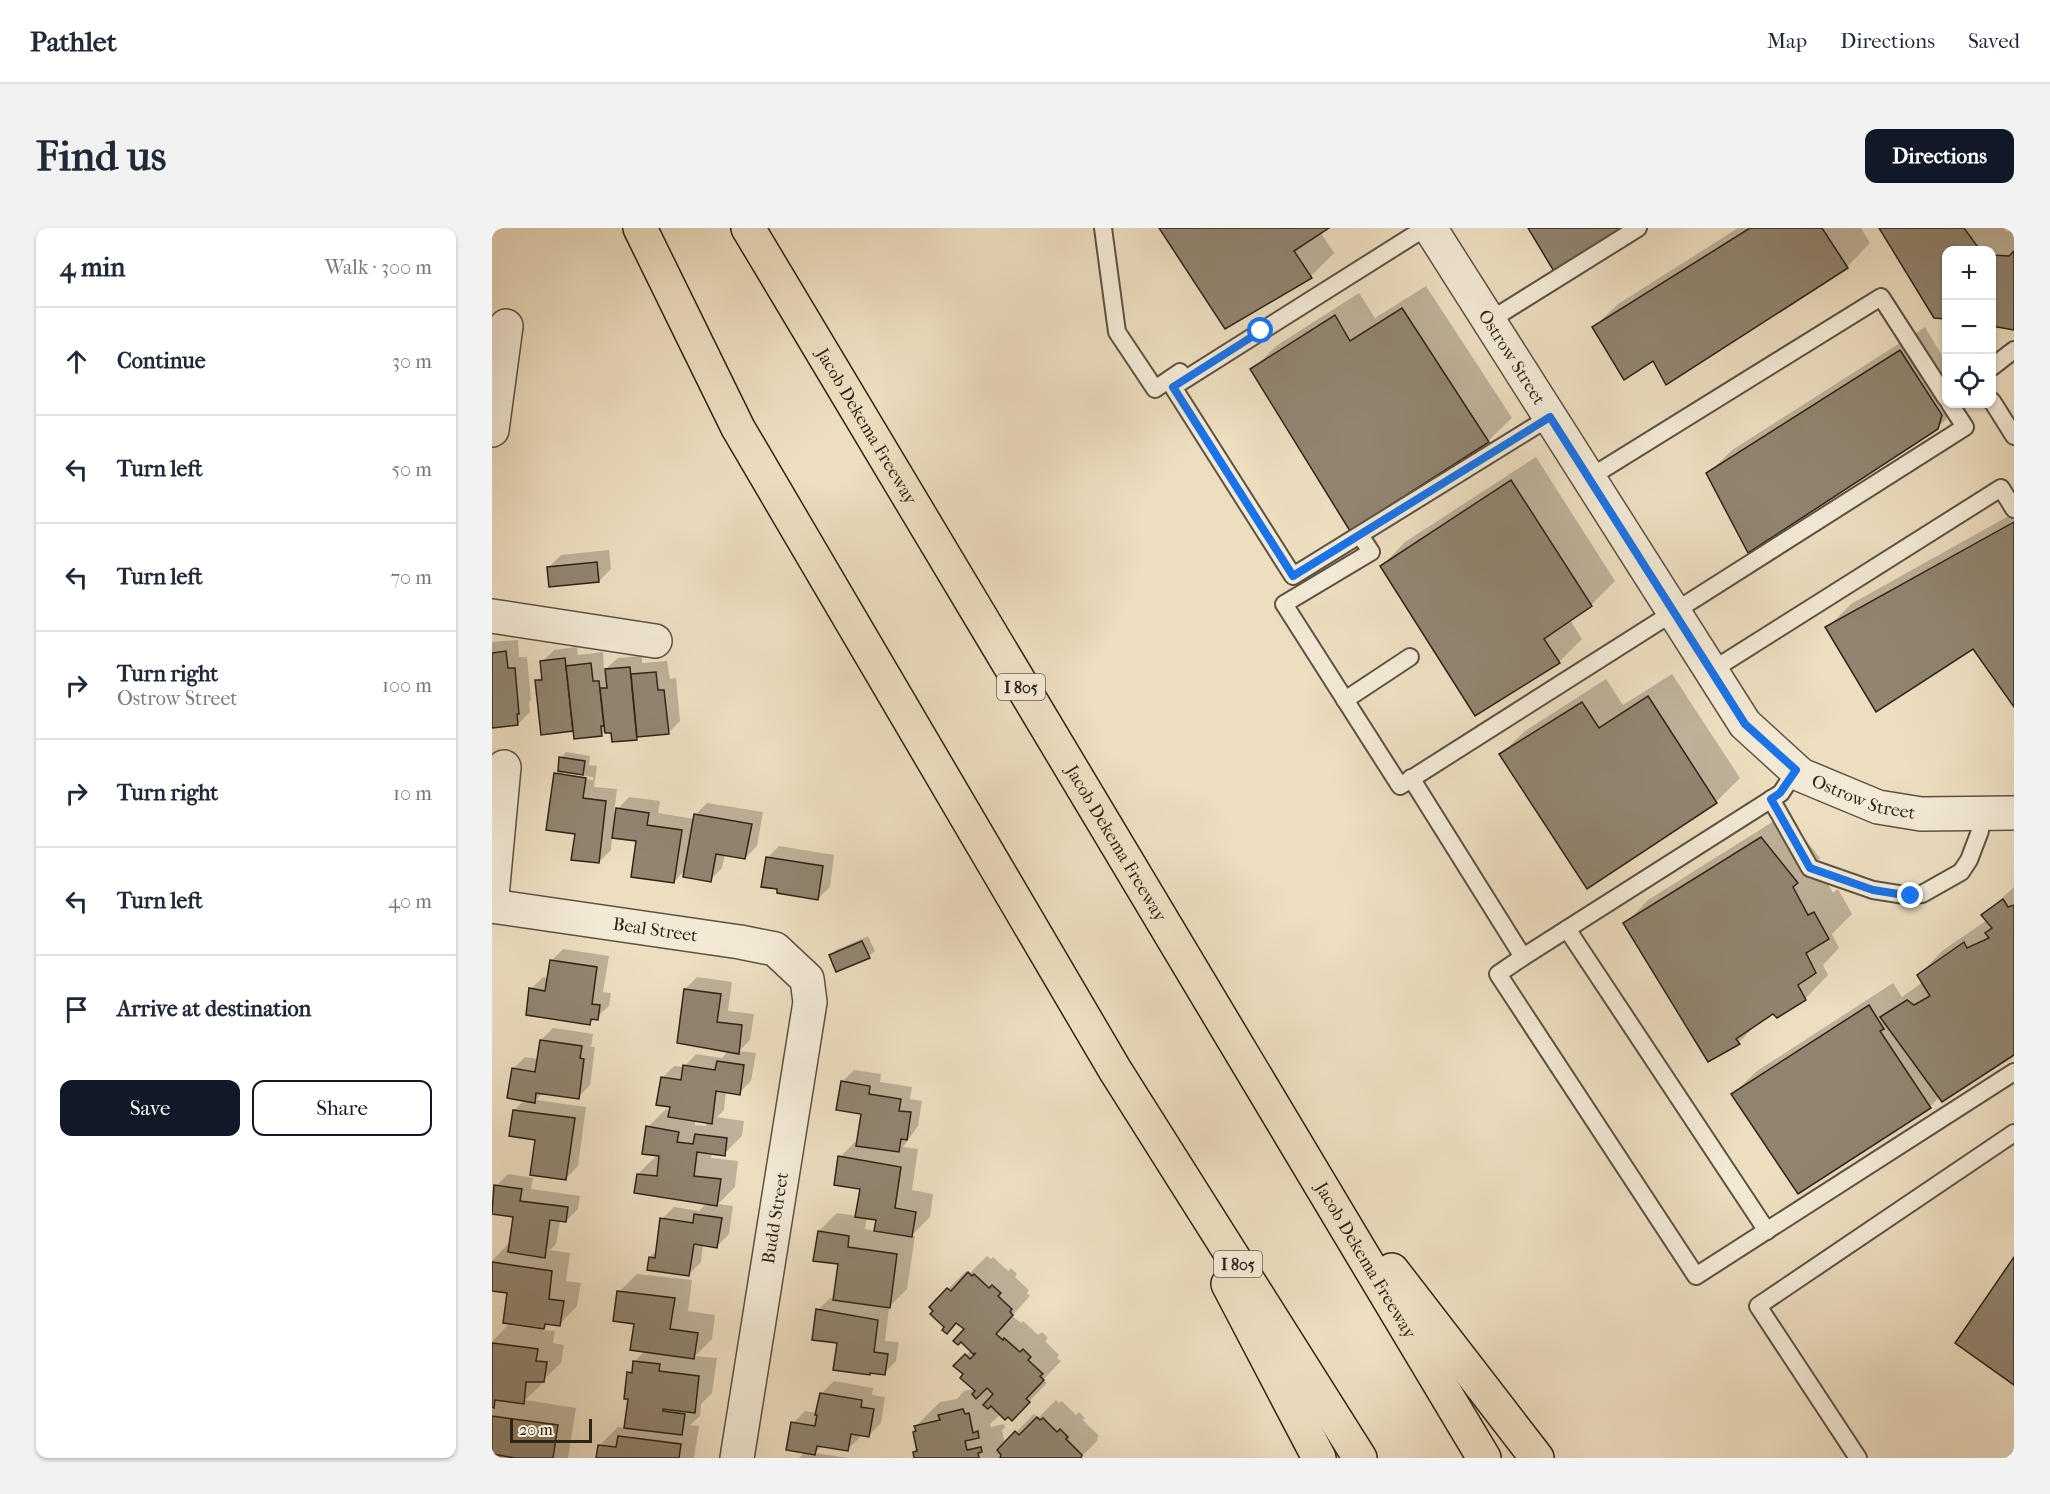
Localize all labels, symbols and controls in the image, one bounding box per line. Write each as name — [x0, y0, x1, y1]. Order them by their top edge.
text: Pathlet — [30, 25, 117, 58]
text: Map — [1767, 29, 1807, 53]
text: Directions — [1840, 29, 1935, 53]
text: Saved — [1968, 29, 2020, 53]
button: Directions — [1865, 129, 2014, 183]
text: Find us — [36, 132, 166, 181]
map controls — [1942, 246, 1996, 408]
button: + — [1942, 246, 1996, 300]
text: 4 min — [60, 252, 125, 283]
text: Walk · 300 m — [325, 256, 432, 279]
button: − — [1942, 300, 1996, 354]
street label: Ostrow Street — [1474, 306, 1550, 409]
route start — [1247, 317, 1273, 343]
street label: Jacob Dekema Freeway — [810, 343, 922, 510]
icon: ahead — [60, 345, 93, 378]
text: Continue — [117, 348, 206, 374]
text: 30 m — [392, 350, 432, 373]
button: locate — [1942, 354, 1996, 408]
icon: left — [60, 453, 93, 486]
text: Turn left — [117, 456, 203, 482]
text: 50 m — [391, 458, 432, 481]
icon: left — [60, 561, 93, 594]
text: Turn left — [117, 564, 203, 590]
text: 70 m — [390, 566, 432, 589]
text: Turn right — [117, 661, 218, 687]
icon: right — [60, 669, 93, 702]
text: 100 m — [382, 674, 432, 697]
road number: I 805 — [997, 674, 1045, 700]
text: Ostrow Street — [117, 687, 237, 710]
street label: Jacob Dekema Freeway — [1060, 760, 1171, 927]
street label: Ostrow Street — [1808, 771, 1917, 824]
icon: right — [60, 777, 93, 810]
text: Turn right — [117, 780, 218, 806]
text: 10 m — [393, 782, 432, 805]
route end — [1897, 882, 1923, 908]
icon: left — [60, 885, 93, 918]
text: Turn left — [117, 888, 203, 914]
text: 40 m — [388, 890, 432, 913]
street label: Beal Street — [611, 914, 700, 947]
icon: arrive — [60, 993, 93, 1026]
text: Arrive at destination — [117, 996, 311, 1022]
button: Save — [60, 1080, 240, 1136]
button: Share — [252, 1080, 432, 1136]
street label: Budd Street — [758, 1170, 793, 1266]
street label: Jacob Dekema Freeway — [1309, 1177, 1421, 1344]
road number: I 805 — [1214, 1251, 1262, 1277]
scale bar — [510, 1416, 592, 1444]
text: 20 m — [519, 1420, 553, 1439]

